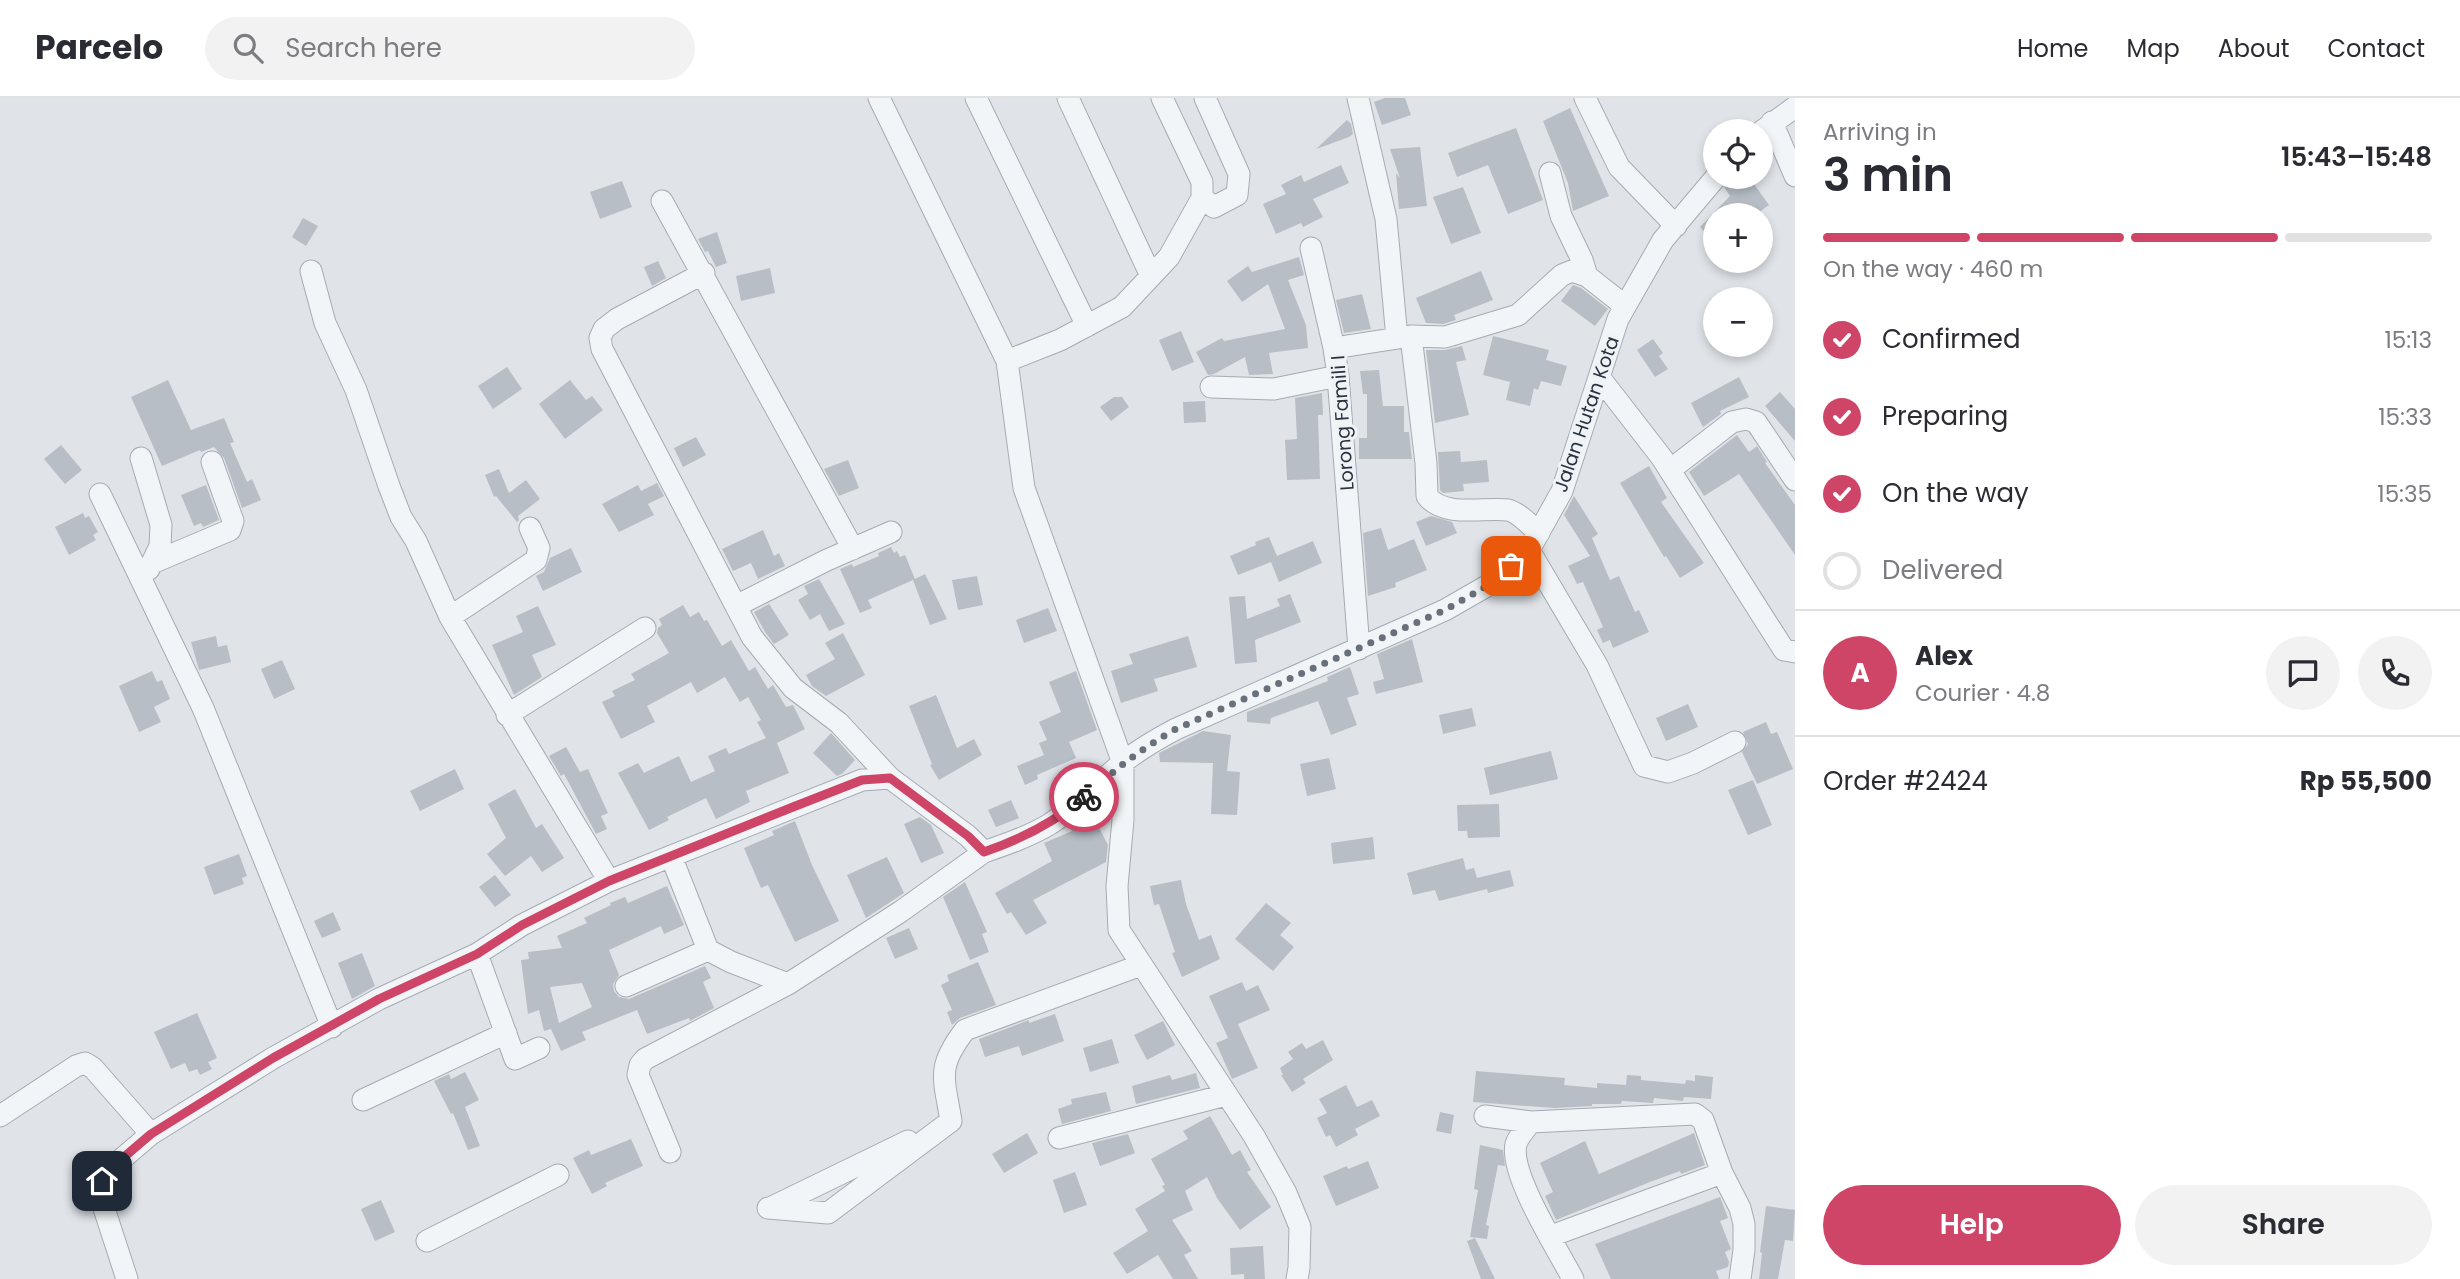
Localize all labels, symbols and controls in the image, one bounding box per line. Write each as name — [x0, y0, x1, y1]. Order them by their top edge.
search box — [205, 17, 695, 80]
text: Parcelo — [35, 24, 163, 71]
icon: search — [229, 29, 267, 67]
text: Search here — [285, 30, 442, 66]
text: Home — [2017, 32, 2089, 65]
text: Map — [2127, 32, 2180, 65]
text: About — [2218, 32, 2289, 65]
text: Contact — [2327, 32, 2425, 65]
text: Arriving in — [1823, 116, 1937, 148]
map controls — [1703, 119, 1773, 357]
button: locate — [1703, 119, 1773, 189]
text: 15:43–15:48 — [2281, 139, 2432, 175]
text: 3 min — [1823, 143, 1953, 207]
button: + — [1703, 203, 1773, 273]
text: On the way · 460 m — [1823, 253, 2043, 285]
button: − — [1703, 287, 1773, 357]
icon: check — [1823, 321, 1861, 359]
text: Confirmed — [1882, 321, 2020, 357]
text: 15:13 — [2384, 324, 2432, 356]
street label: Jalan Hutan Kota — [1547, 333, 1626, 496]
street label: Lorong Famili I — [1324, 354, 1361, 491]
icon: check — [1823, 398, 1861, 436]
text: Preparing — [1882, 398, 2008, 434]
text: 15:33 — [2378, 401, 2432, 433]
icon: check — [1823, 475, 1861, 513]
text: On the way — [1882, 475, 2029, 511]
text: 15:35 — [2377, 478, 2432, 510]
pin — [1481, 536, 1541, 596]
icon: bag — [1492, 547, 1530, 585]
text: Delivered — [1882, 552, 2003, 588]
button: chat — [2266, 636, 2340, 710]
button: phone — [2358, 636, 2432, 710]
text: Alex — [1915, 638, 1973, 674]
text: A — [1850, 655, 1870, 691]
text: Courier · 4.8 — [1915, 677, 2050, 709]
courier — [1049, 762, 1119, 832]
text: Order #2424 — [1823, 763, 1988, 799]
text: Rp 55,500 — [2300, 763, 2432, 799]
icon: bike — [1065, 778, 1103, 816]
pin — [72, 1151, 132, 1211]
icon: home — [83, 1162, 121, 1200]
button: Help — [1823, 1185, 2121, 1265]
button: Share — [2135, 1185, 2432, 1265]

